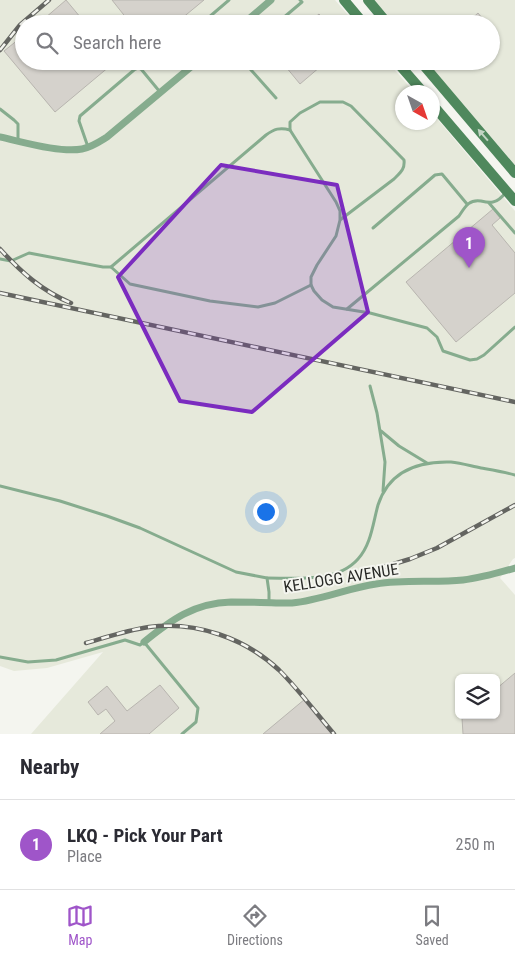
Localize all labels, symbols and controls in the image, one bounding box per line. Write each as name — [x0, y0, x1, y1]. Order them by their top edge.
search box — [15, 15, 500, 70]
icon: search — [33, 29, 61, 57]
text: Search here — [73, 31, 161, 54]
north arrow — [395, 85, 440, 130]
one-way arrow — [478, 129, 489, 142]
pin: 1 — [453, 227, 485, 268]
your location — [253, 499, 279, 525]
street label: KELLOGG AVENUE — [282, 560, 400, 596]
map controls — [455, 674, 500, 719]
button: layers — [455, 674, 500, 719]
text: Nearby — [20, 755, 79, 779]
text: LKQ - Pick Your Part — [67, 824, 223, 847]
text: 1 — [32, 835, 40, 854]
text: 250 m — [456, 835, 495, 854]
text: Place — [67, 847, 102, 866]
tab: Map — [66, 902, 94, 948]
tab: Directions — [227, 902, 283, 948]
tab: Saved — [415, 902, 449, 948]

